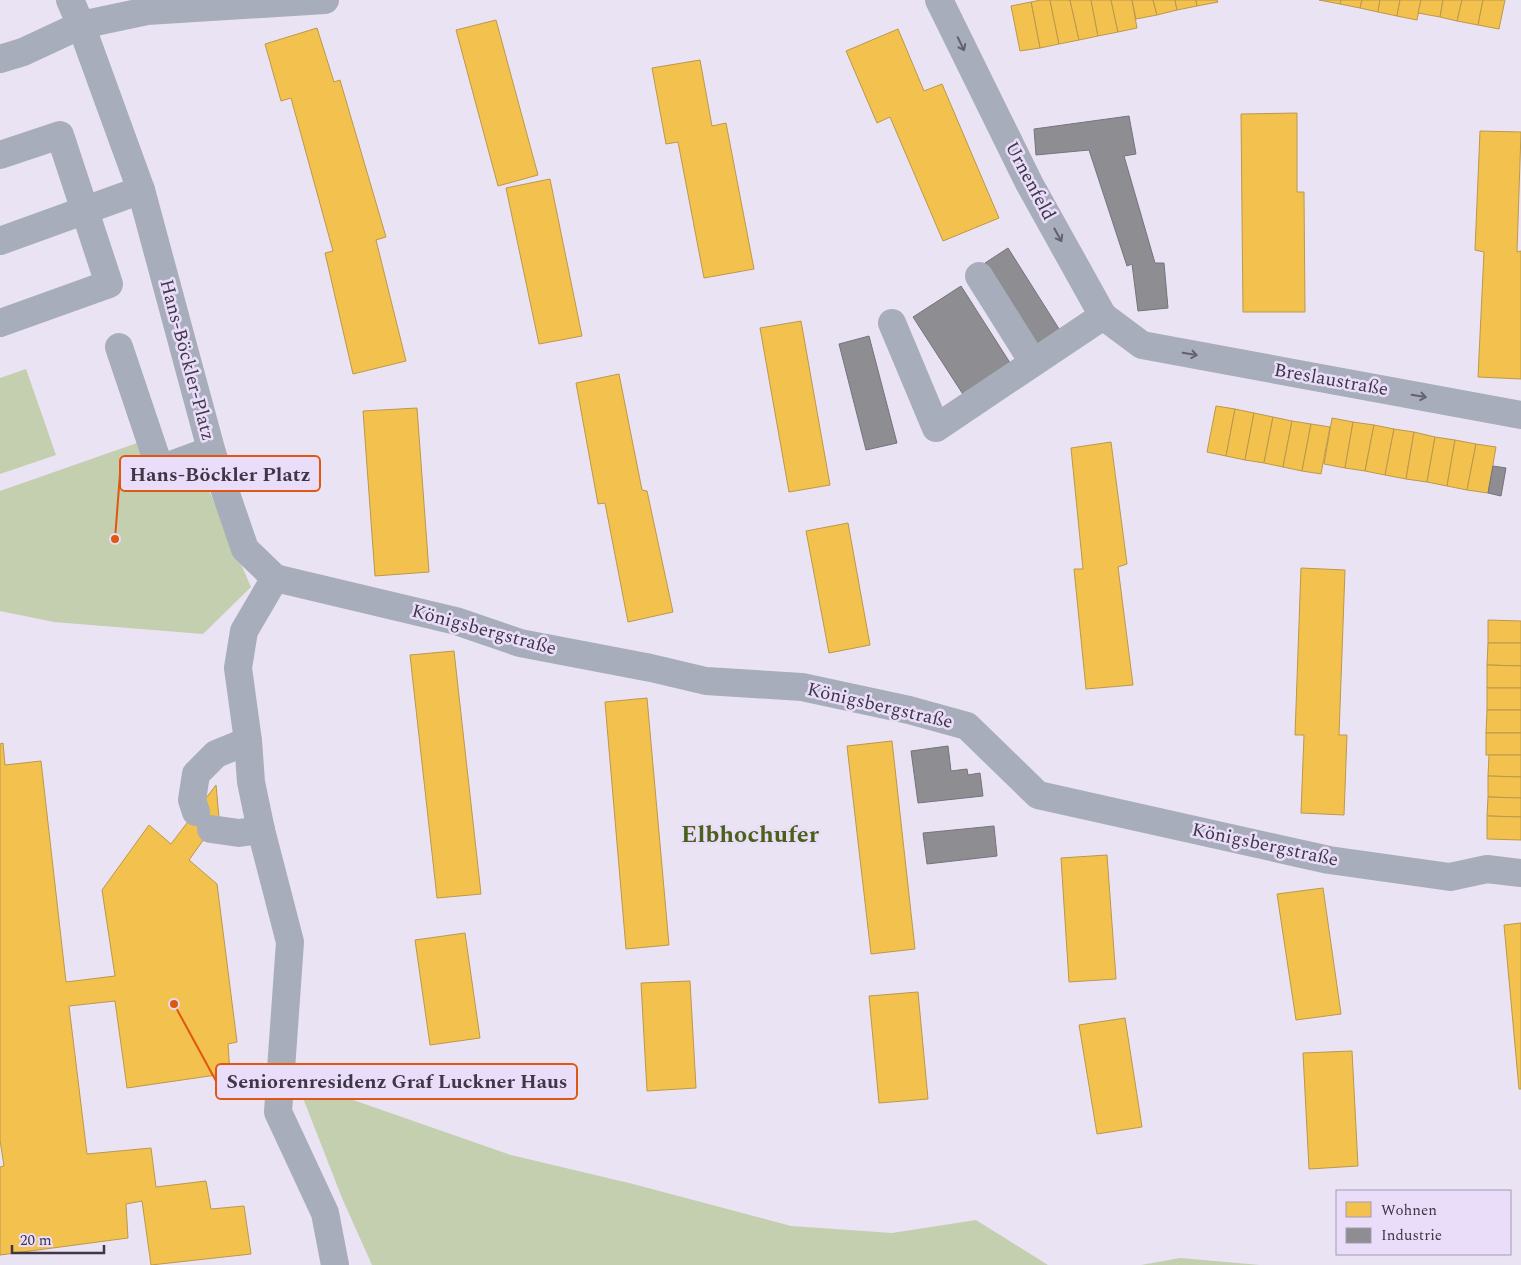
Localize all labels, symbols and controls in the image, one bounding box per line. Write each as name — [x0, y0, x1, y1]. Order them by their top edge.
one-way arrow — [957, 36, 966, 51]
street label: Urnenfeld — [997, 136, 1063, 226]
one-way arrow — [1053, 228, 1063, 243]
street label: Hans-Böckler-Platz — [152, 276, 222, 444]
one-way arrow — [1181, 349, 1197, 359]
street label: Breslaustraße — [1272, 356, 1390, 404]
one-way arrow — [1410, 391, 1426, 401]
callout: Hans-Böckler Platz — [120, 456, 320, 491]
text: Hans-Böckler Platz — [130, 460, 310, 490]
street label: Königsbergstraße — [408, 597, 560, 663]
street label: Königsbergstraße — [804, 675, 956, 737]
street label: Königsbergstraße — [1189, 815, 1341, 875]
district label: Elbhochufer — [681, 817, 820, 853]
callout: Seniorenresidenz Graf Luckner Haus — [216, 1064, 577, 1099]
text: Seniorenresidenz Graf Luckner Haus — [226, 1067, 568, 1097]
legend — [1336, 1190, 1511, 1255]
text: Wohnen — [1381, 1199, 1437, 1222]
scale bar — [12, 1222, 105, 1254]
text: Industrie — [1381, 1224, 1442, 1247]
text: 20 m — [20, 1229, 52, 1252]

